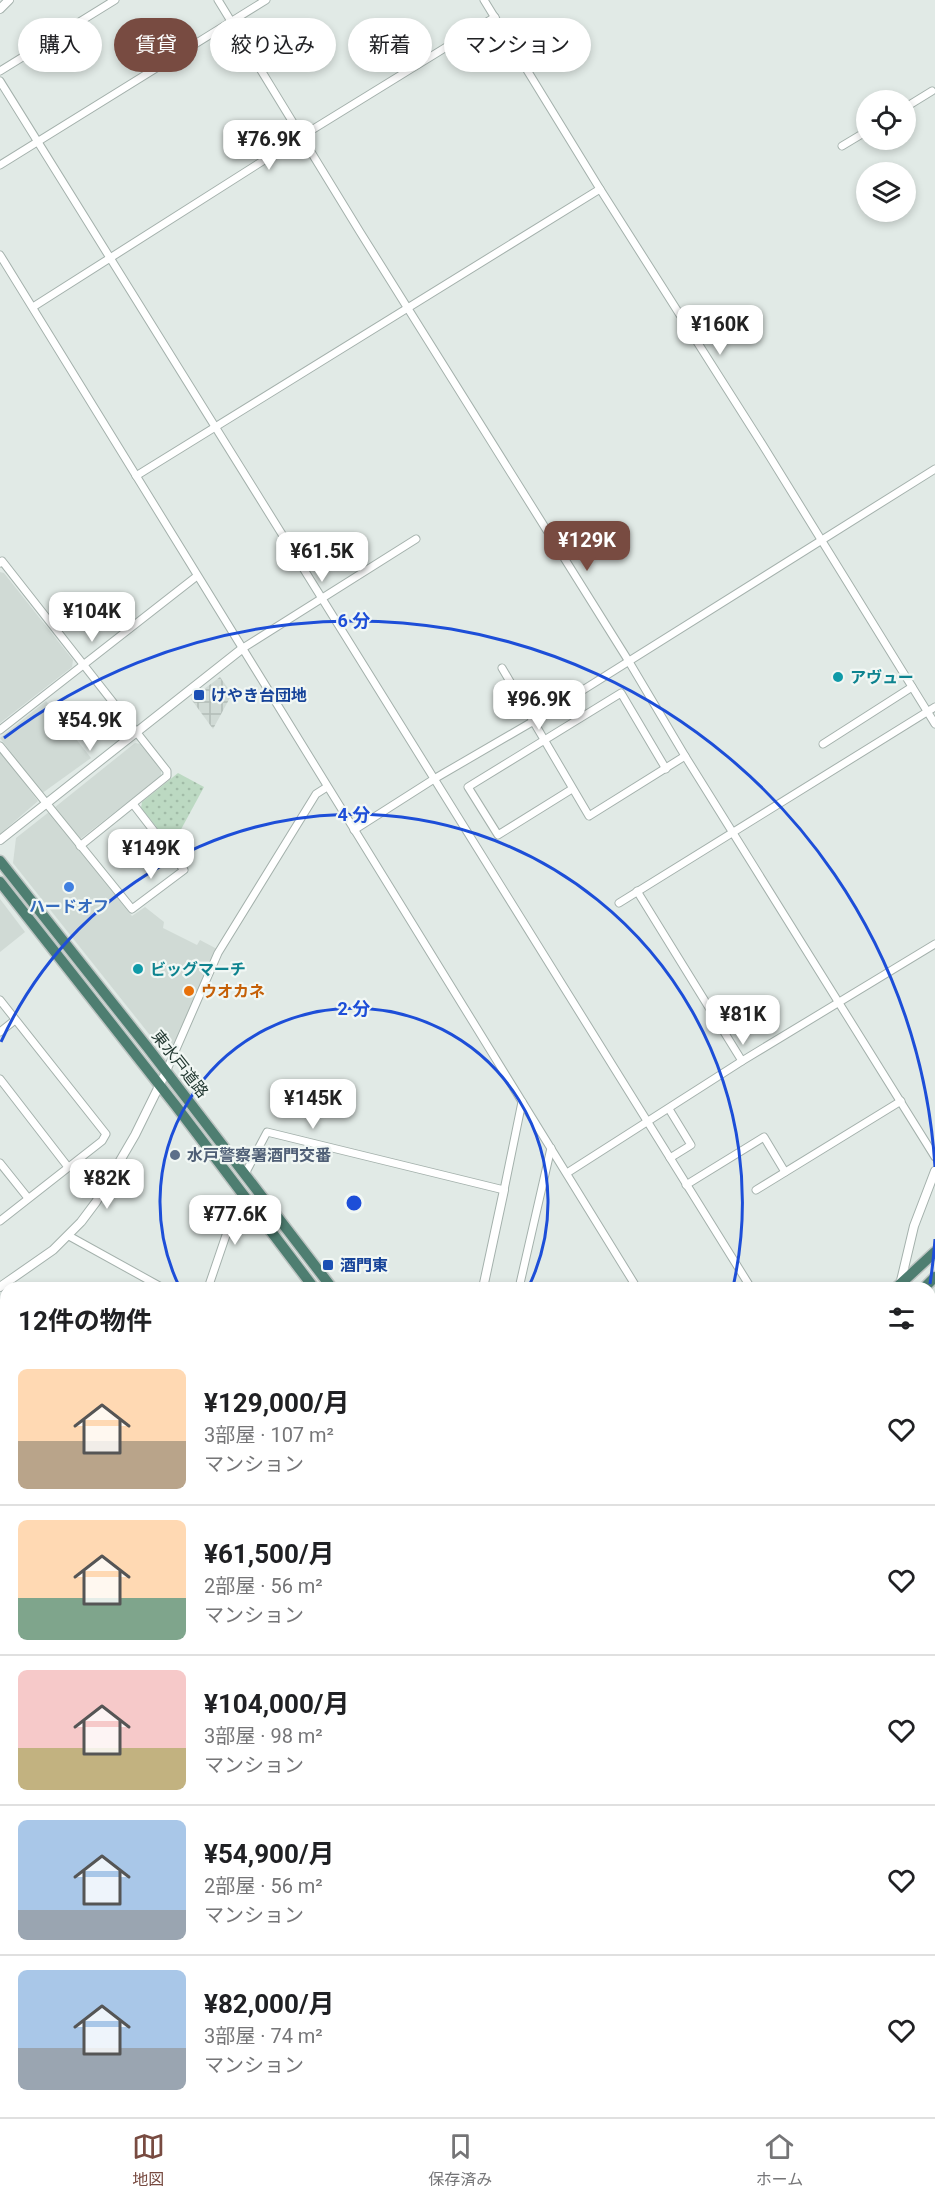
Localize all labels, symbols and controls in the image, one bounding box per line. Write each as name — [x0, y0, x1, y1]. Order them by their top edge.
chip: 購入 — [18, 18, 102, 72]
chip: 賃貸 — [114, 18, 198, 72]
chip: 絞り込み — [210, 18, 336, 72]
chip: 新着 — [348, 18, 432, 72]
chip: マンション — [444, 18, 591, 72]
map controls — [856, 90, 916, 222]
button: locate — [856, 90, 916, 150]
pin: ¥76.9K — [220, 120, 318, 171]
text: ¥76.9K — [237, 127, 301, 151]
button: layers — [856, 162, 916, 222]
pin: ¥160K — [678, 305, 762, 356]
text: ¥160K — [691, 312, 749, 336]
pin: ¥129K — [545, 521, 629, 572]
text: ¥129K — [558, 528, 616, 552]
pin: ¥61.5K — [273, 532, 371, 583]
text: ¥61.5K — [290, 539, 354, 563]
pin: ¥104K — [50, 592, 134, 643]
text: ¥104K — [63, 599, 121, 623]
text: 6 分 — [338, 610, 370, 631]
place label: アヴュー — [850, 668, 914, 687]
marker: アヴュー — [831, 670, 845, 684]
pin: ¥96.9K — [490, 680, 588, 731]
place label: けやき台団地 — [211, 686, 307, 705]
text: ¥96.9K — [507, 687, 571, 711]
marker: けやき台団地 — [192, 688, 206, 702]
pin: ¥54.9K — [41, 701, 139, 752]
text: ¥54.9K — [58, 708, 122, 732]
text: 4 分 — [338, 804, 370, 825]
pin: ¥149K — [109, 829, 193, 880]
text: ¥149K — [122, 836, 180, 860]
marker: ハードオフ — [62, 880, 76, 894]
place label: ハードオフ — [29, 897, 109, 916]
place label: ビッグマーチ — [150, 960, 246, 979]
marker: ビッグマーチ — [131, 962, 145, 976]
place label: ウオカネ — [201, 982, 265, 1001]
marker: ウオカネ — [182, 984, 196, 998]
pin: ¥81K — [707, 995, 779, 1046]
text: 2 分 — [338, 998, 370, 1019]
text: ¥81K — [720, 1002, 766, 1026]
street label: 東水戸道路 — [148, 1027, 212, 1101]
pin: ¥145K — [271, 1079, 355, 1130]
text: ¥145K — [284, 1086, 342, 1110]
place label: 水戸警察署酒門交番 — [187, 1146, 331, 1165]
marker: 水戸警察署酒門交番 — [168, 1148, 182, 1162]
pin: ¥82K — [71, 1159, 143, 1210]
text: ¥82K — [84, 1166, 130, 1190]
centre of rings — [344, 1193, 364, 1213]
pin: ¥77.6K — [186, 1195, 284, 1246]
text: ¥77.6K — [203, 1202, 267, 1226]
place label: 酒門東 — [340, 1256, 388, 1275]
marker: 酒門東 — [321, 1258, 335, 1272]
icon: filters — [885, 1302, 918, 1335]
text: 12件の物件 — [18, 1306, 152, 1336]
text: ¥129,000/月 — [204, 1388, 350, 1418]
icon: home — [66, 1393, 138, 1465]
icon: heart — [885, 1413, 918, 1446]
text: 3部屋 · 107 m² — [204, 1423, 334, 1447]
text: マンション — [204, 1452, 304, 1476]
text: ¥61,500/月 — [204, 1539, 335, 1569]
icon: home — [66, 1544, 138, 1616]
icon: heart — [885, 1564, 918, 1597]
text: 2部屋 · 56 m² — [204, 1574, 323, 1598]
text: マンション — [204, 1603, 304, 1627]
text: ¥104,000/月 — [204, 1689, 350, 1719]
icon: home — [66, 1694, 138, 1766]
icon: heart — [885, 1714, 918, 1747]
text: 3部屋 · 98 m² — [204, 1724, 323, 1748]
text: マンション — [204, 1753, 304, 1777]
text: ¥54,900/月 — [204, 1839, 335, 1869]
icon: home — [66, 1844, 138, 1916]
icon: heart — [885, 1864, 918, 1897]
text: 2部屋 · 56 m² — [204, 1874, 323, 1898]
text: マンション — [204, 1903, 304, 1927]
text: ¥82,000/月 — [204, 1989, 335, 2019]
icon: home — [66, 1994, 138, 2066]
icon: heart — [885, 2014, 918, 2047]
text: 3部屋 · 74 m² — [204, 2024, 323, 2048]
text: マンション — [204, 2053, 304, 2077]
tab: 地図 — [132, 2130, 165, 2190]
tab: 保存済み — [428, 2130, 492, 2190]
tab: ホーム — [756, 2130, 803, 2190]

